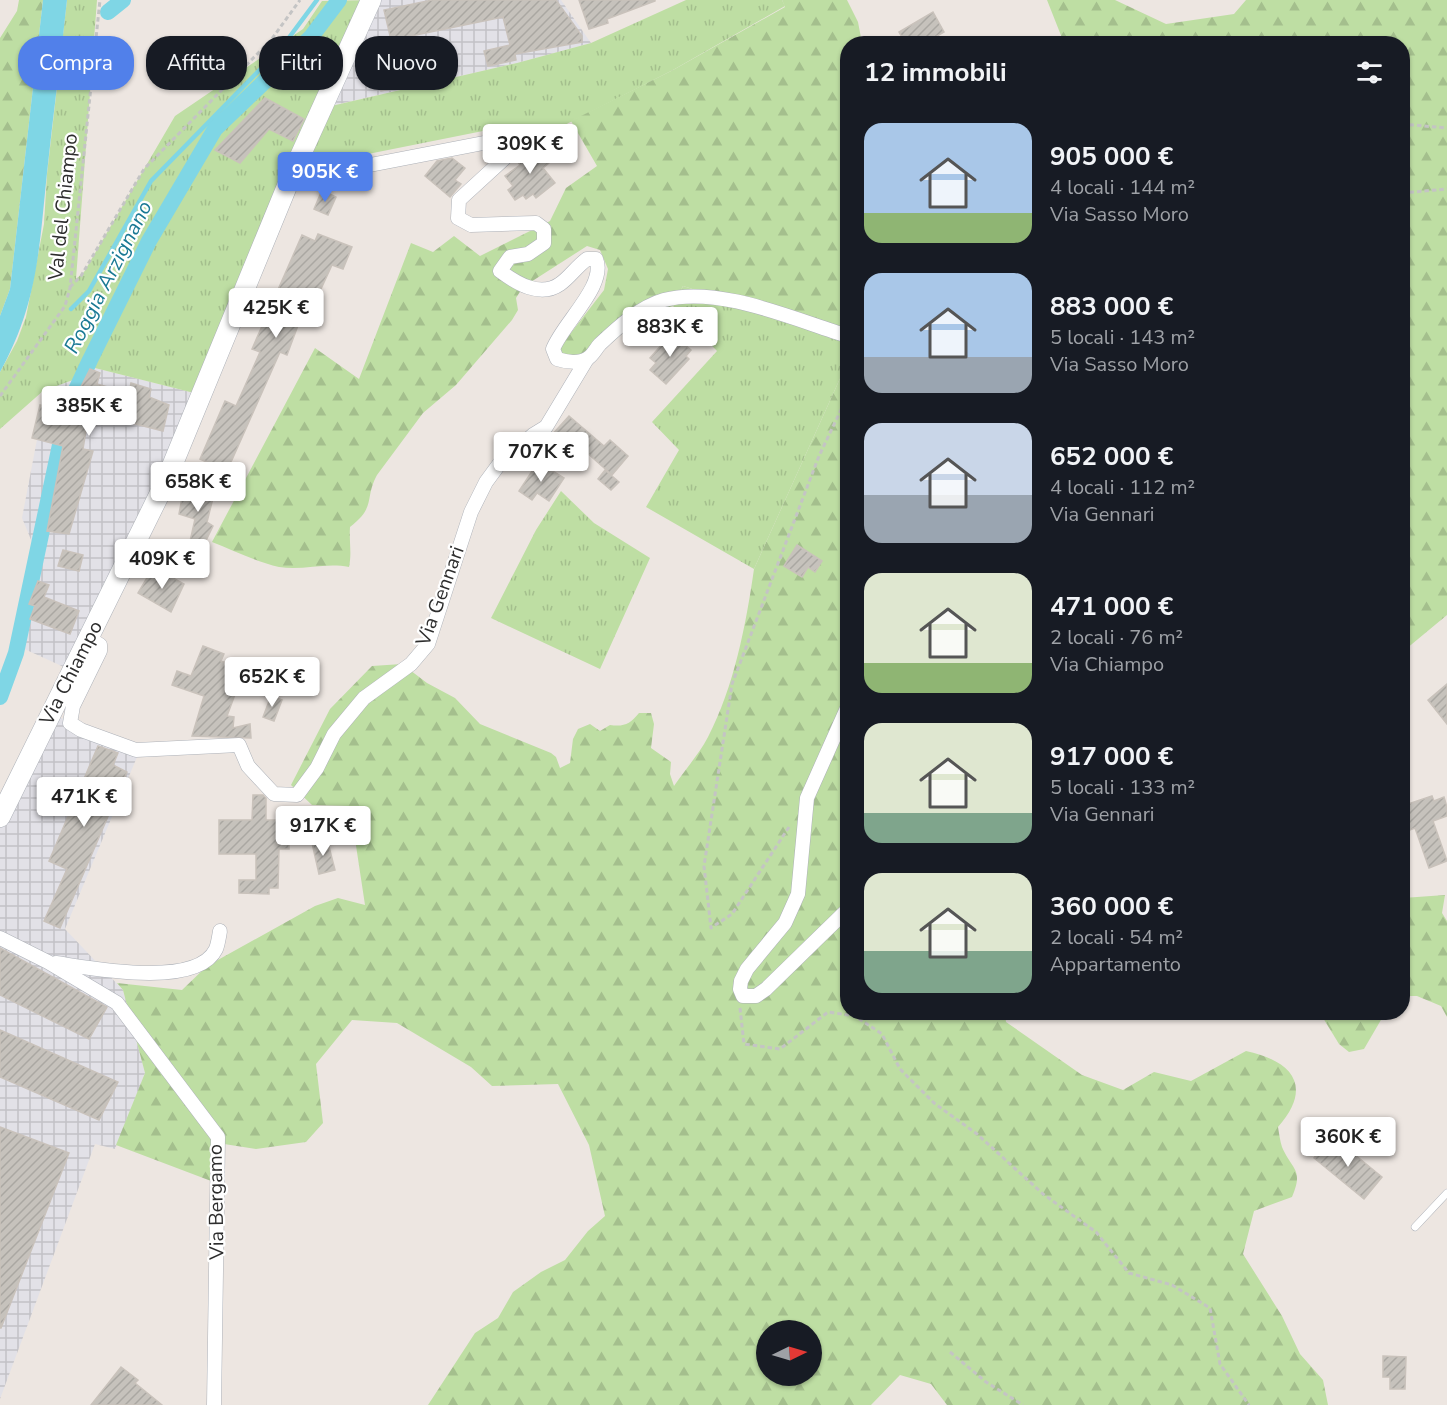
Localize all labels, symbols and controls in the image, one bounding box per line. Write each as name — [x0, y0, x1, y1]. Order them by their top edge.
chip: Compra — [18, 36, 134, 90]
chip: Affitta — [146, 36, 247, 90]
chip: Filtri — [259, 36, 343, 90]
chip: Nuovo — [355, 36, 458, 90]
text: 12 immobili — [864, 55, 1007, 90]
icon: filters — [1353, 56, 1386, 89]
pin: 309K € — [481, 124, 579, 175]
text: 309K € — [497, 130, 563, 157]
street label: Val del Chiampo — [42, 132, 84, 283]
text: 905 000 € — [1050, 139, 1173, 174]
icon: home — [912, 147, 984, 219]
pin: 905K € — [276, 152, 374, 203]
text: 905K € — [292, 158, 358, 185]
text: 4 locali · 144 m² — [1050, 174, 1195, 201]
water label: Roggia Arzignano — [57, 196, 159, 358]
text: Via Sasso Moro — [1050, 201, 1189, 228]
pin: 425K € — [227, 288, 325, 339]
text: 883 000 € — [1050, 289, 1173, 324]
text: 425K € — [243, 294, 309, 321]
icon: home — [912, 297, 984, 369]
pin: 883K € — [621, 307, 719, 358]
text: 883K € — [637, 313, 703, 340]
text: 5 locali · 143 m² — [1050, 324, 1195, 351]
text: Via Sasso Moro — [1050, 351, 1189, 378]
pin: 385K € — [40, 386, 138, 437]
text: 385K € — [56, 392, 122, 419]
pin: 707K € — [492, 432, 590, 483]
text: 707K € — [508, 438, 574, 465]
text: 652 000 € — [1050, 439, 1173, 474]
icon: home — [912, 447, 984, 519]
pin: 658K € — [149, 462, 247, 513]
text: 658K € — [165, 468, 231, 495]
text: 4 locali · 112 m² — [1050, 474, 1195, 501]
text: Via Gennari — [1050, 501, 1154, 528]
pin: 409K € — [113, 539, 211, 590]
street label: Via Gennari — [409, 542, 471, 651]
text: 409K € — [129, 545, 195, 572]
text: 471 000 € — [1050, 589, 1173, 624]
icon: home — [912, 597, 984, 669]
street label: Via Chiampo — [33, 616, 109, 731]
text: 2 locali · 76 m² — [1050, 624, 1183, 651]
text: Via Chiampo — [1050, 651, 1164, 678]
pin: 652K € — [223, 657, 321, 708]
text: 652K € — [239, 663, 305, 690]
text: 917 000 € — [1050, 739, 1173, 774]
icon: home — [912, 747, 984, 819]
text: 5 locali · 133 m² — [1050, 774, 1195, 801]
pin: 471K € — [35, 777, 133, 828]
text: 471K € — [51, 783, 117, 810]
text: Via Gennari — [1050, 801, 1154, 828]
pin: 917K € — [274, 806, 372, 857]
text: 917K € — [290, 812, 356, 839]
text: 360 000 € — [1050, 889, 1173, 924]
icon: home — [912, 897, 984, 969]
text: 2 locali · 54 m² — [1050, 924, 1183, 951]
text: Appartamento — [1050, 951, 1181, 978]
pin: 360K € — [1299, 1117, 1397, 1168]
text: 360K € — [1315, 1123, 1381, 1150]
street label: Via Bergamo — [201, 1144, 231, 1261]
north arrow — [756, 1320, 822, 1386]
map controls — [756, 1320, 822, 1386]

